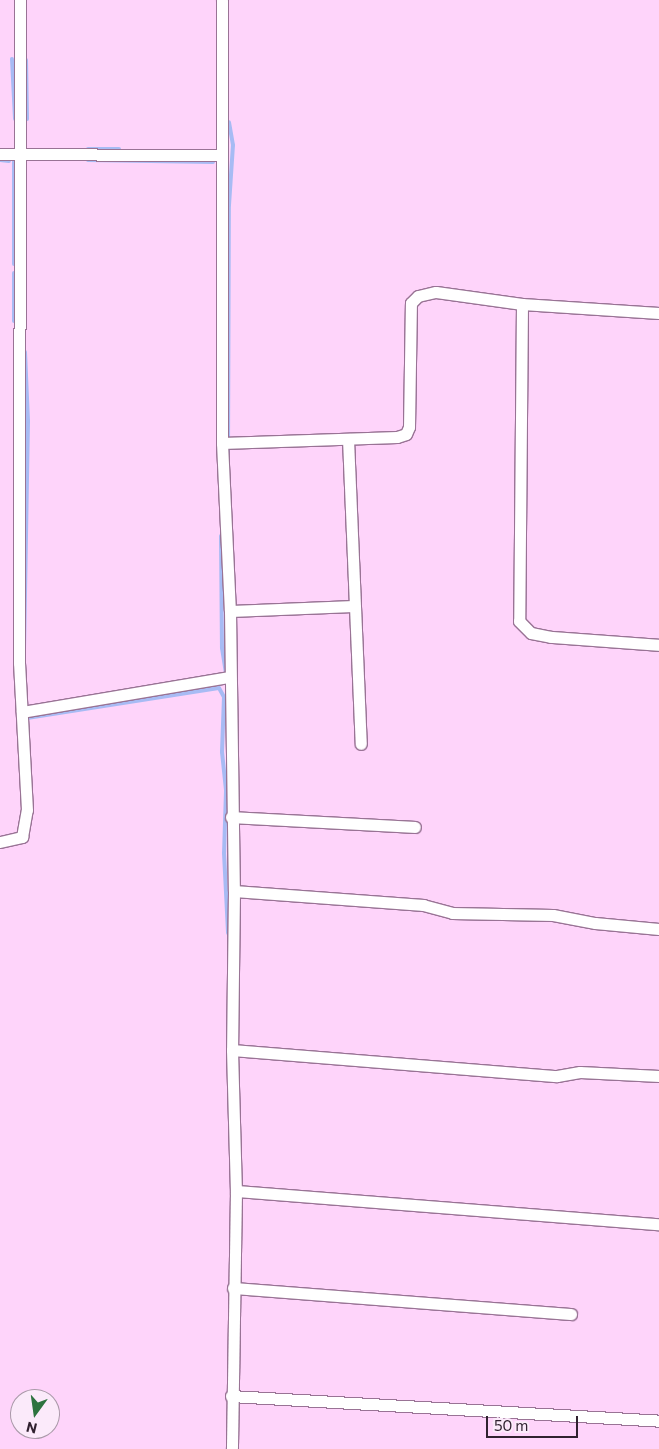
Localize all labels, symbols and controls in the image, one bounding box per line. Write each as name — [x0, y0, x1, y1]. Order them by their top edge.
north arrow — [10, 1389, 60, 1439]
scale bar — [489, 1406, 582, 1438]
text: 50 m — [494, 1416, 528, 1434]
text: N — [24, 1419, 39, 1438]

